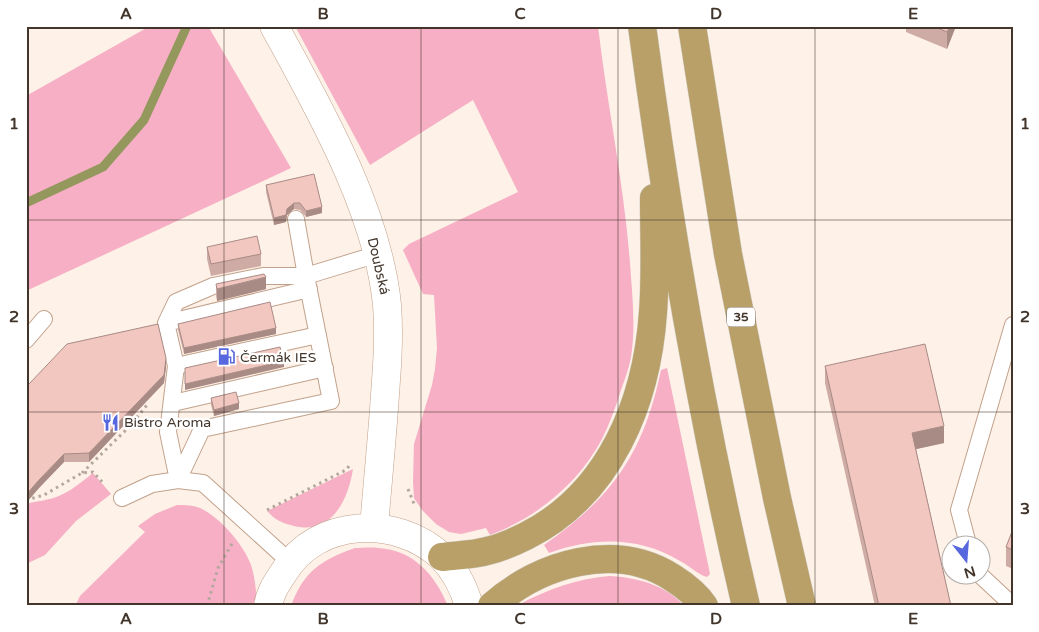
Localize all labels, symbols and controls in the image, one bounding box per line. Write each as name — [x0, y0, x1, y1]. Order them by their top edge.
text: A — [120, 4, 132, 24]
text: B — [317, 4, 329, 24]
text: C — [514, 4, 526, 24]
text: D — [710, 4, 722, 24]
text: E — [908, 4, 918, 24]
text: 1 — [9, 114, 19, 134]
text: 1 — [1020, 114, 1030, 134]
street label: Doubská — [364, 236, 393, 296]
text: 2 — [9, 307, 19, 327]
text: 2 — [1020, 307, 1030, 327]
road number: 35 — [727, 308, 755, 326]
fuel station icon: Čermák IES — [216, 347, 236, 367]
place label: Čermák IES — [240, 349, 317, 366]
restaurant icon: Bistro Aroma — [100, 412, 120, 432]
place label: Bistro Aroma — [124, 414, 211, 431]
text: 3 — [9, 499, 19, 519]
text: 3 — [1020, 499, 1030, 519]
north arrow — [942, 534, 992, 584]
text: N — [962, 562, 978, 582]
text: A — [120, 609, 132, 629]
text: B — [317, 609, 329, 629]
text: C — [514, 609, 526, 629]
text: D — [710, 609, 722, 629]
text: E — [908, 609, 918, 629]

